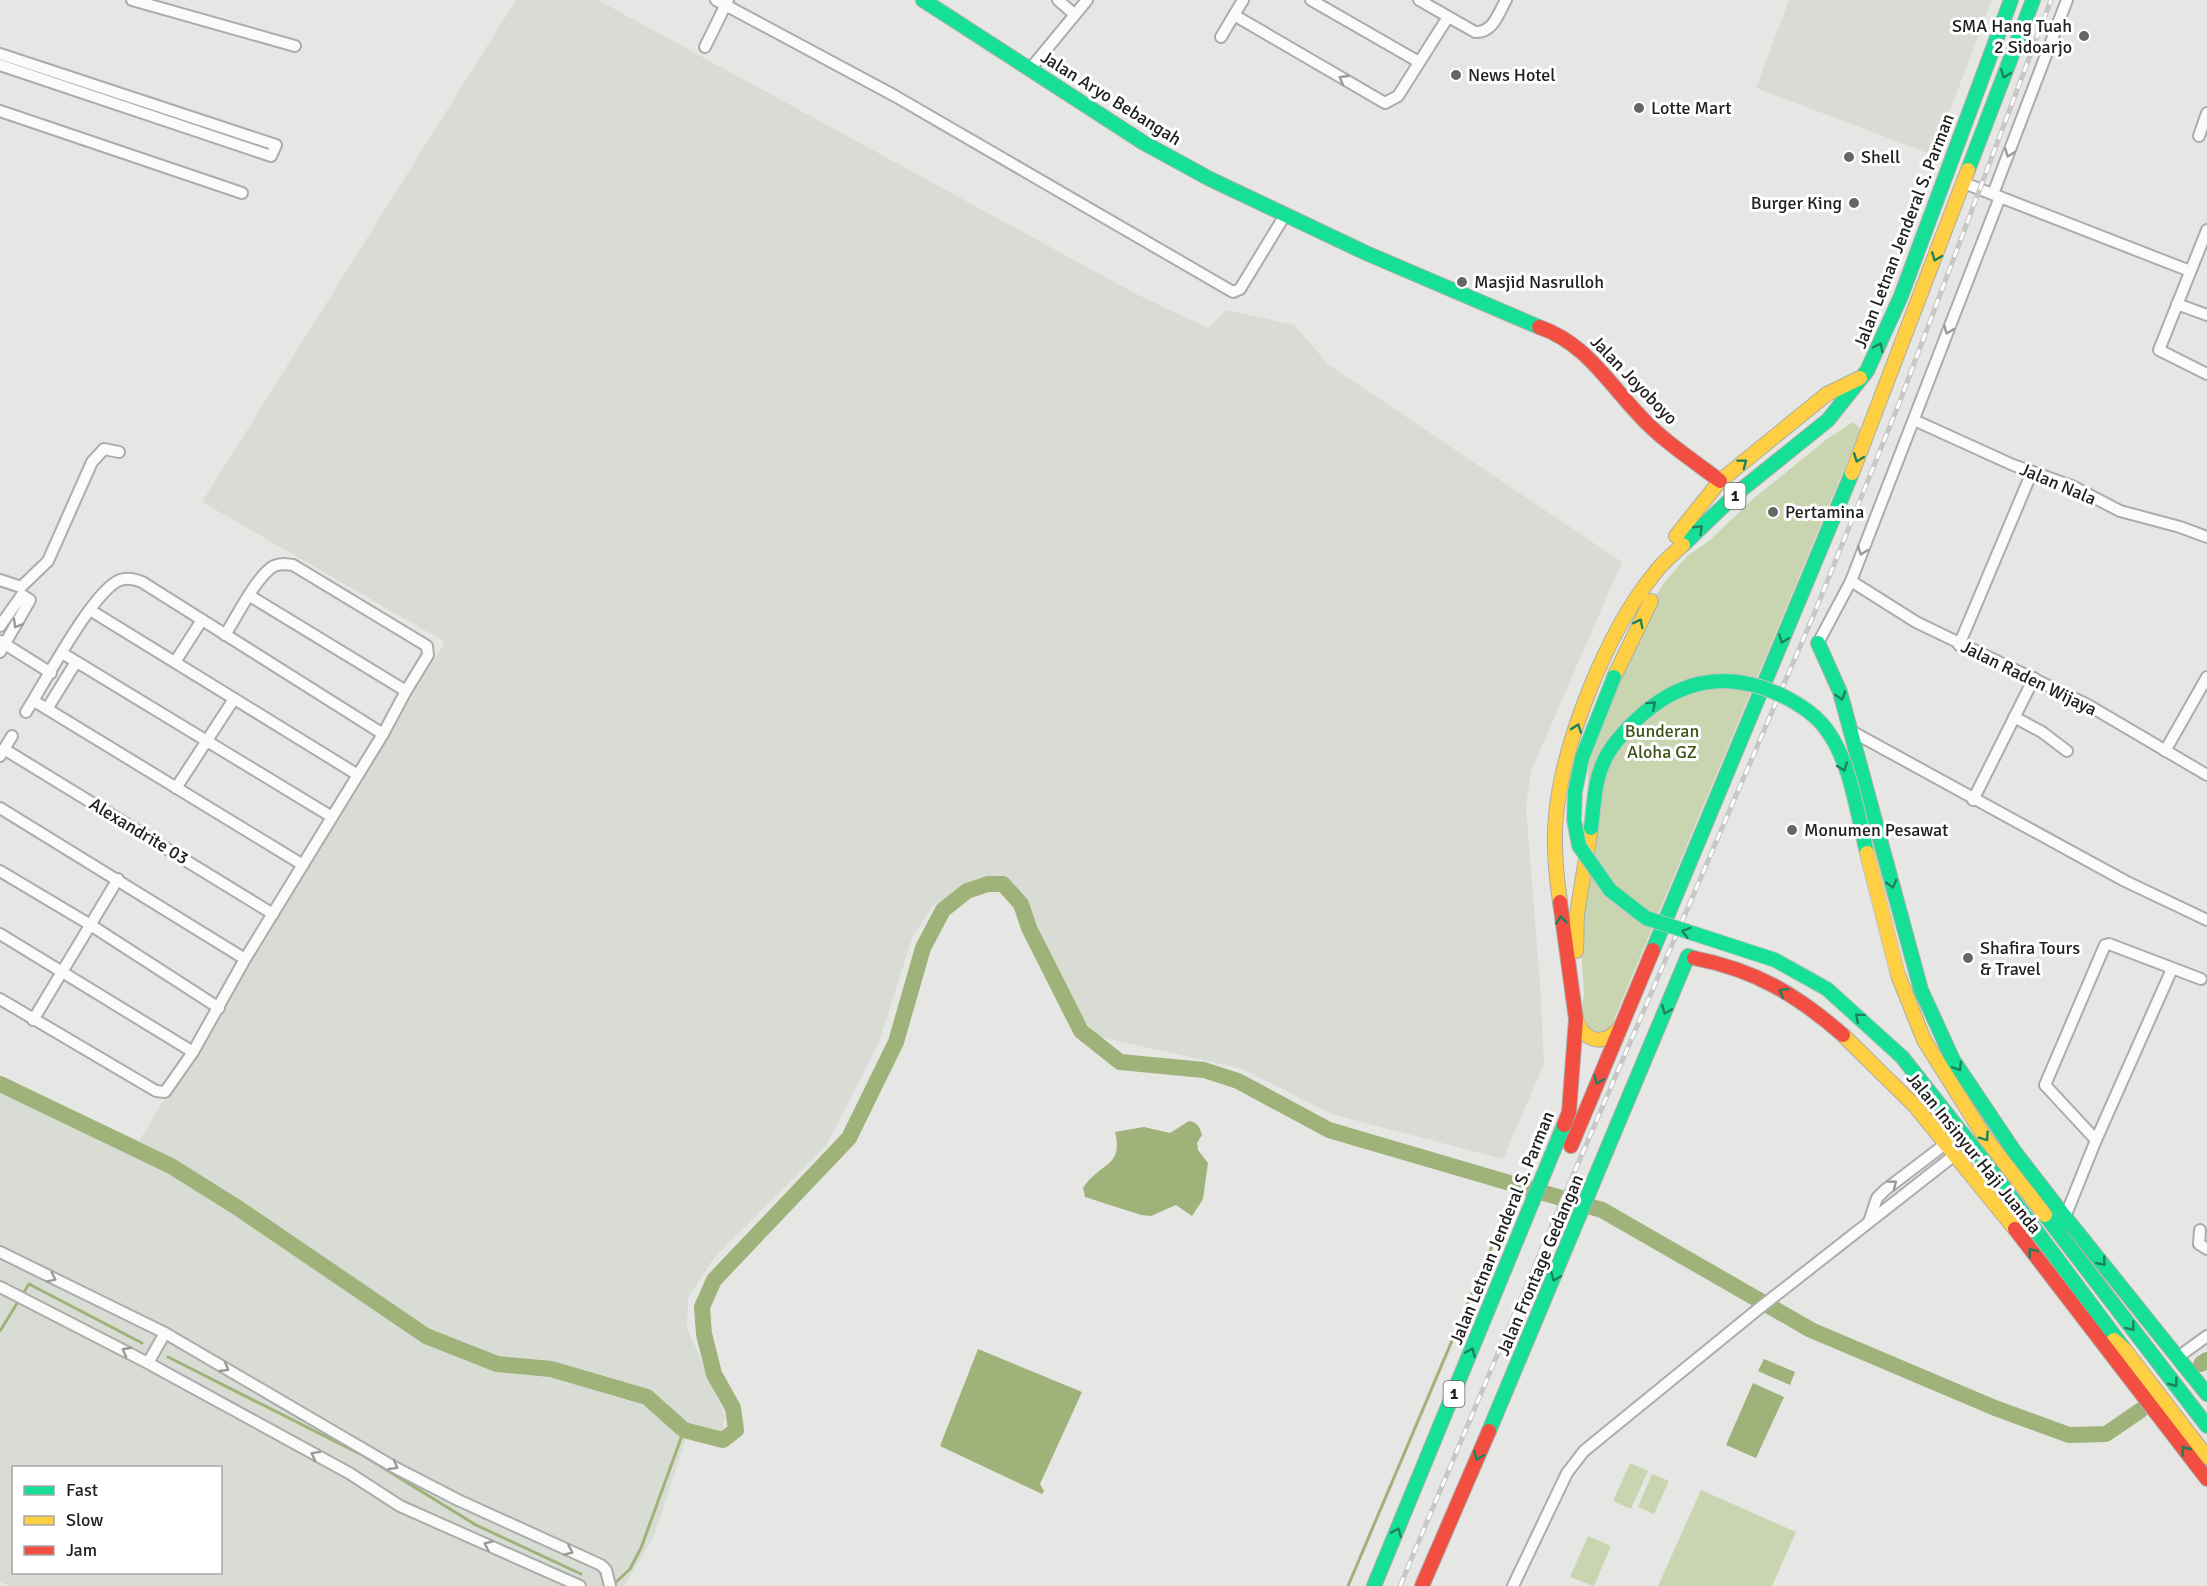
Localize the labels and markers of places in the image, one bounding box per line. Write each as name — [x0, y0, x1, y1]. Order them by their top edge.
place label: SMA Hang Tuah 2 Sidoarjo — [1952, 15, 2072, 58]
marker: SMA Hang Tuah 2 Sidoarjo — [2077, 29, 2091, 43]
place label: News Hotel — [1468, 64, 1556, 86]
marker: News Hotel — [1449, 68, 1463, 82]
place label: Lotte Mart — [1651, 97, 1732, 119]
marker: Lotte Mart — [1632, 101, 1646, 115]
place label: Shell — [1861, 146, 1900, 168]
marker: Shell — [1842, 150, 1856, 164]
place label: Burger King — [1751, 192, 1842, 214]
marker: Burger King — [1847, 196, 1861, 210]
place label: Masjid Nasrulloh — [1474, 271, 1604, 293]
marker: Masjid Nasrulloh — [1455, 275, 1469, 289]
place label: Pertamina — [1785, 501, 1864, 523]
marker: Pertamina — [1766, 505, 1780, 519]
place label: Monumen Pesawat — [1804, 819, 1948, 841]
marker: Monumen Pesawat — [1785, 823, 1799, 837]
place label: Shafira Tours & Travel — [1980, 937, 2080, 980]
marker: Shafira Tours & Travel — [1961, 951, 1975, 965]

